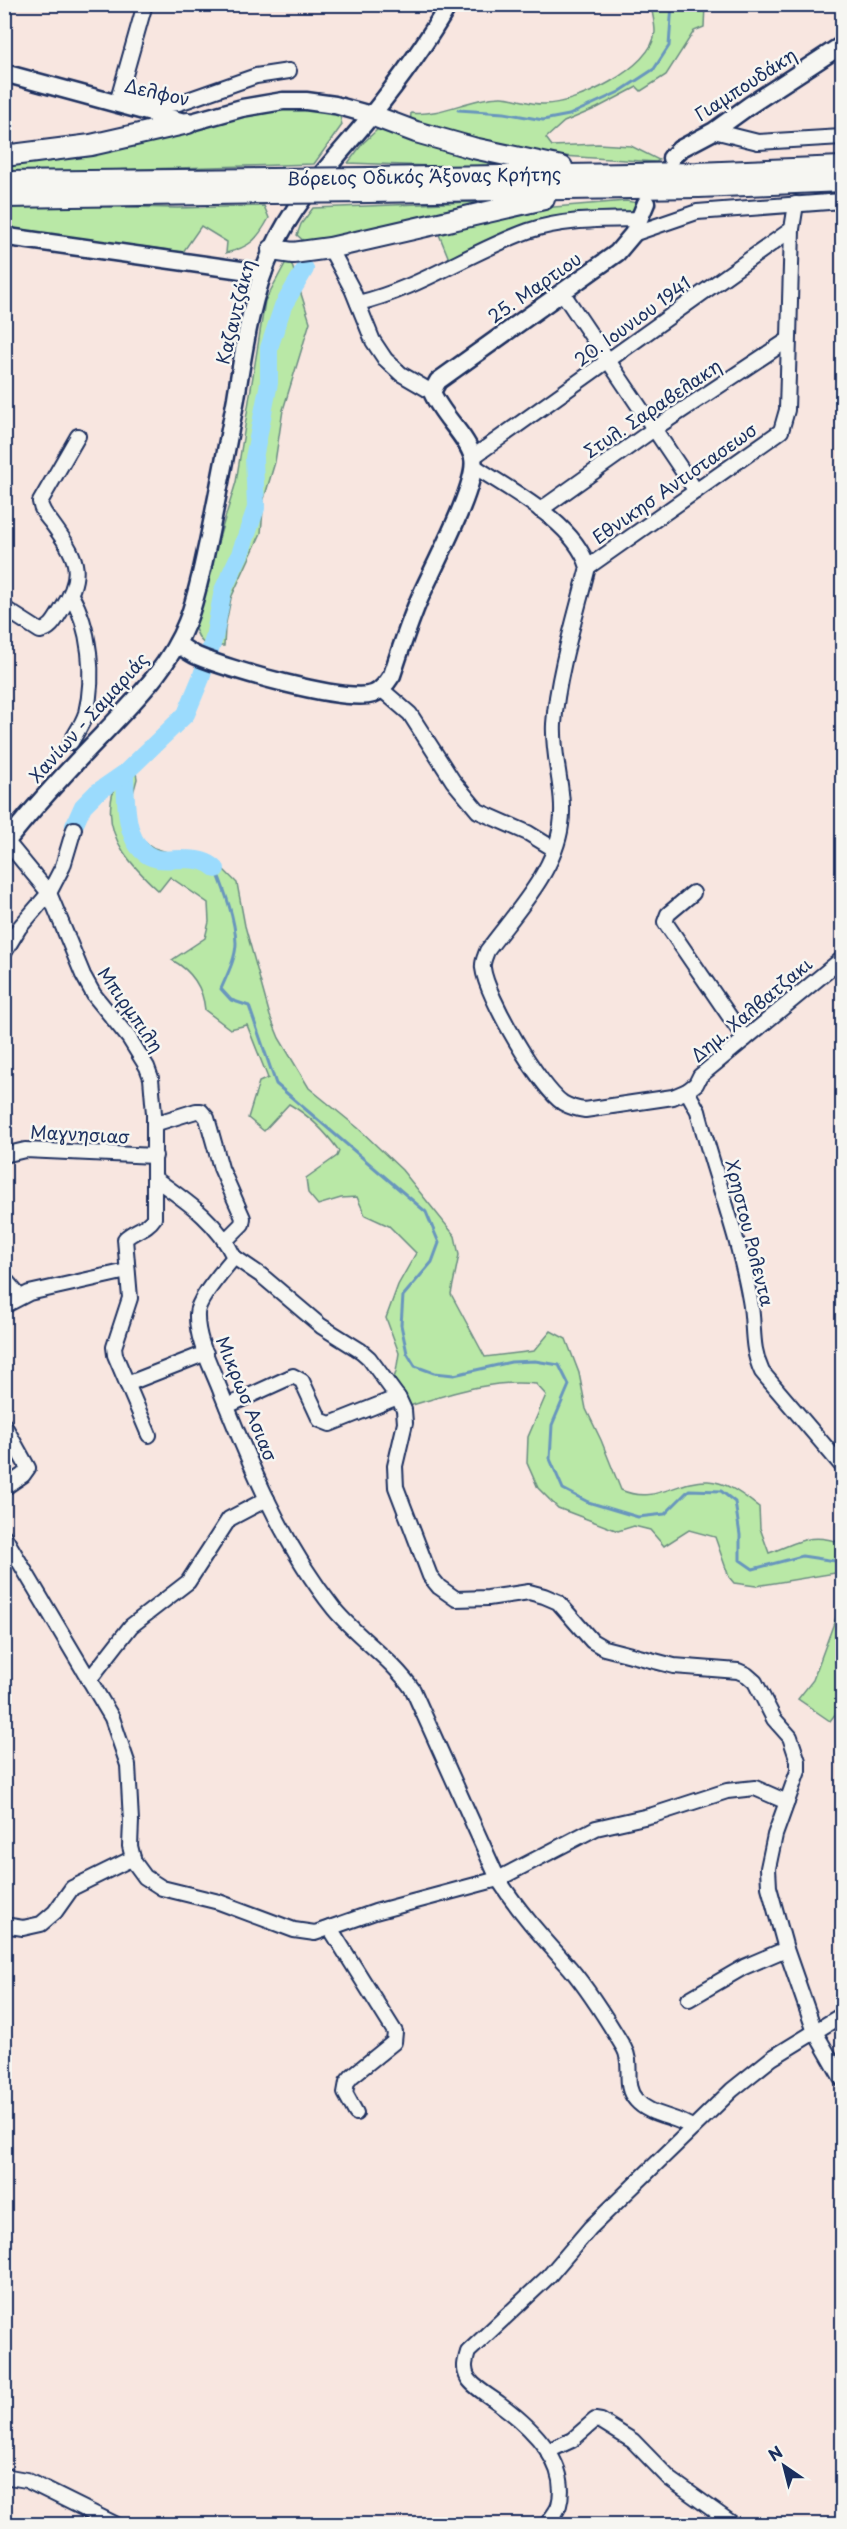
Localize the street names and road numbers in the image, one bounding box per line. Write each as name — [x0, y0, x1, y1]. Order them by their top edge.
street label: Γιαμπουδάκη — [689, 41, 802, 127]
street label: Δελφον — [122, 71, 193, 112]
street label: Βόρειος Οδικός Άξονας Κρήτης — [286, 160, 562, 191]
street label: 25. Μαρτιου — [482, 245, 586, 329]
street label: Καζαντζάκη — [208, 256, 261, 367]
street label: 20. Ιουνιου 1941 — [568, 269, 696, 372]
street label: Στυλ. Σαραβελακη — [578, 352, 726, 464]
street label: Εθνικησ Αντιστασεωσ — [586, 416, 762, 550]
street label: Χανίων - Σαμαριάς — [22, 646, 154, 788]
street label: Δημ. Χαλβατζακι — [685, 950, 818, 1068]
street label: Μπιρμπιλη — [92, 961, 171, 1057]
street label: Μαγνησιασ — [30, 1117, 131, 1150]
street label: Χρηστου Ρολεντα — [719, 1156, 782, 1309]
street label: Μικρωσ Ασιασ — [210, 1332, 285, 1465]

